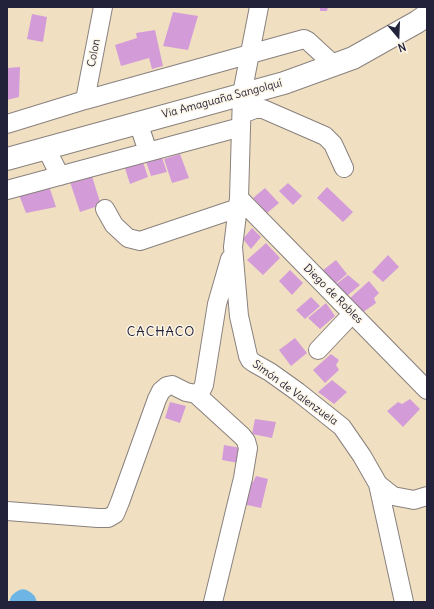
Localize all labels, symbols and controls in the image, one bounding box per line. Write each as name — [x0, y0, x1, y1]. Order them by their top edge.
north arrow — [378, 16, 418, 56]
street label: Colon — [85, 38, 103, 68]
text: N — [396, 39, 408, 55]
street label: Via Amaguaña Sangolquí — [161, 77, 283, 121]
street label: Diego de Robles — [301, 262, 365, 326]
district label: CACHACO — [127, 324, 195, 340]
street label: Simón de Valenzuela — [250, 358, 340, 428]

